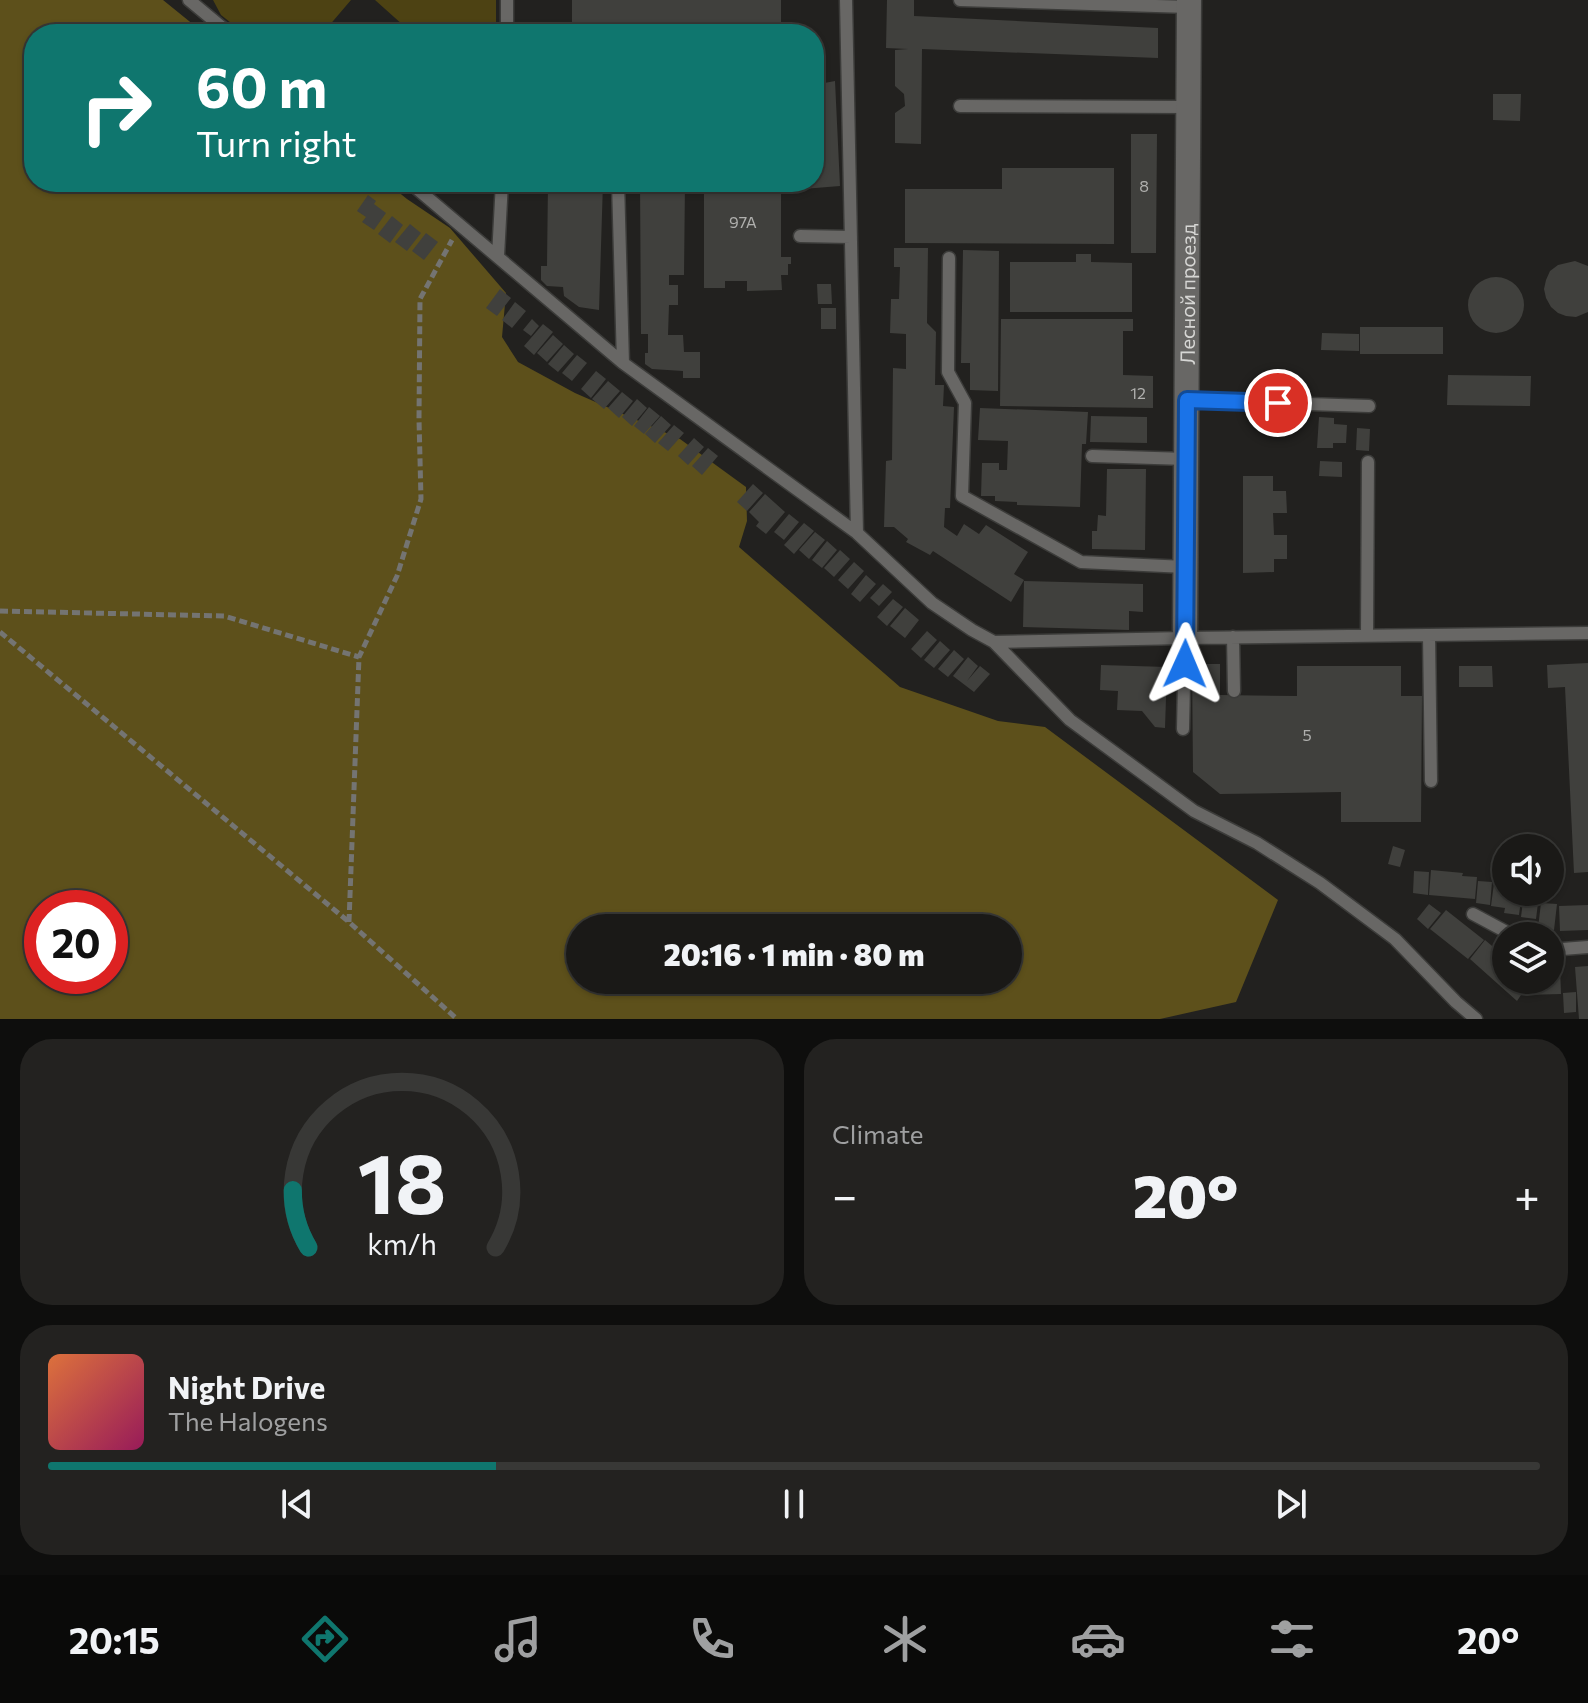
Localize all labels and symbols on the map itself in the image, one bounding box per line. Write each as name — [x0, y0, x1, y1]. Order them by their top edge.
house number: 8 — [1139, 176, 1149, 195]
house number: 97А — [729, 212, 757, 231]
street label: Лесной проезд — [1175, 223, 1200, 365]
pin — [1244, 369, 1312, 437]
house number: 12 — [1130, 383, 1146, 402]
position arrow — [1143, 622, 1227, 706]
house number: 5 — [1302, 725, 1312, 744]
speed limit sign: 20 — [24, 890, 128, 994]

